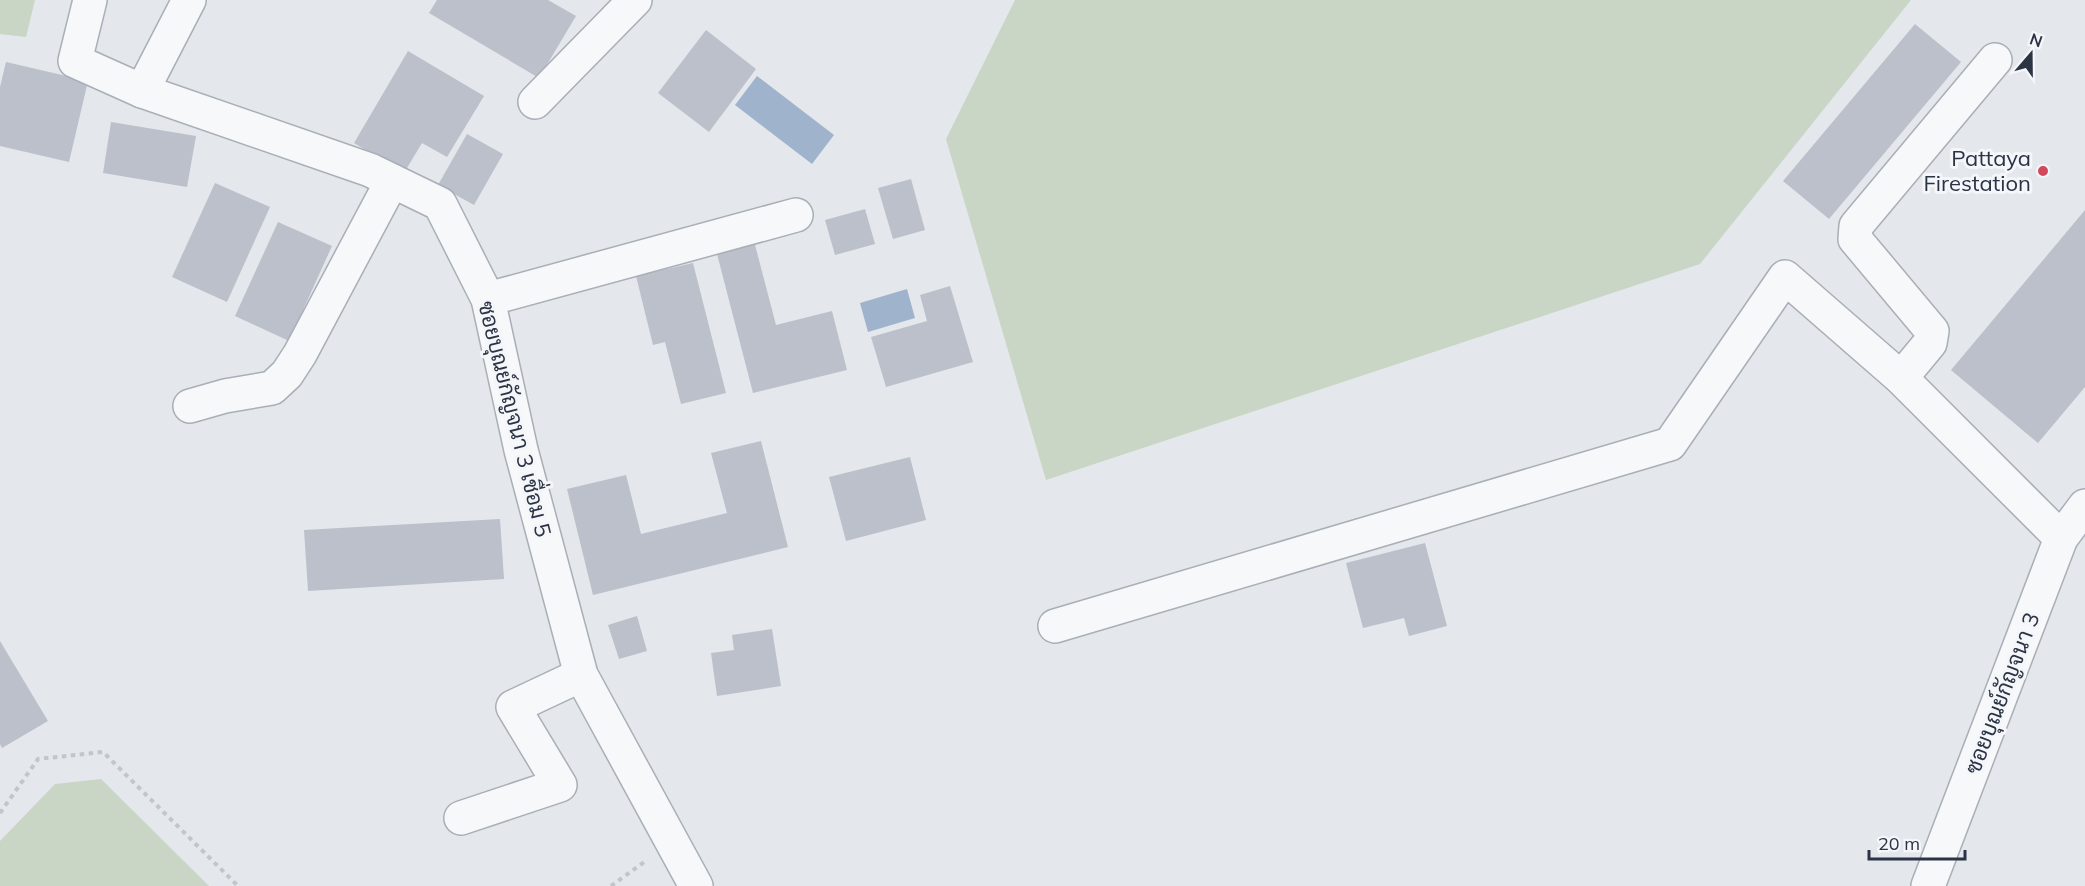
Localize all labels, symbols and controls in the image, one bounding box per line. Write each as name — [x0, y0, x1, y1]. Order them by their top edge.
north arrow — [2001, 24, 2061, 84]
text: N — [2027, 28, 2045, 51]
place label: Pattaya Firestation — [1923, 144, 2031, 197]
marker: Pattaya Firestation — [2036, 164, 2050, 178]
street label: ซอยบุณย์กัญจนา 3 เชื่อม 5 — [470, 297, 563, 540]
street label: ซอยบุณย์กัญจนา 3 — [1958, 608, 2048, 779]
scale bar — [1869, 823, 1965, 861]
text: 20 m — [1878, 832, 1920, 855]

